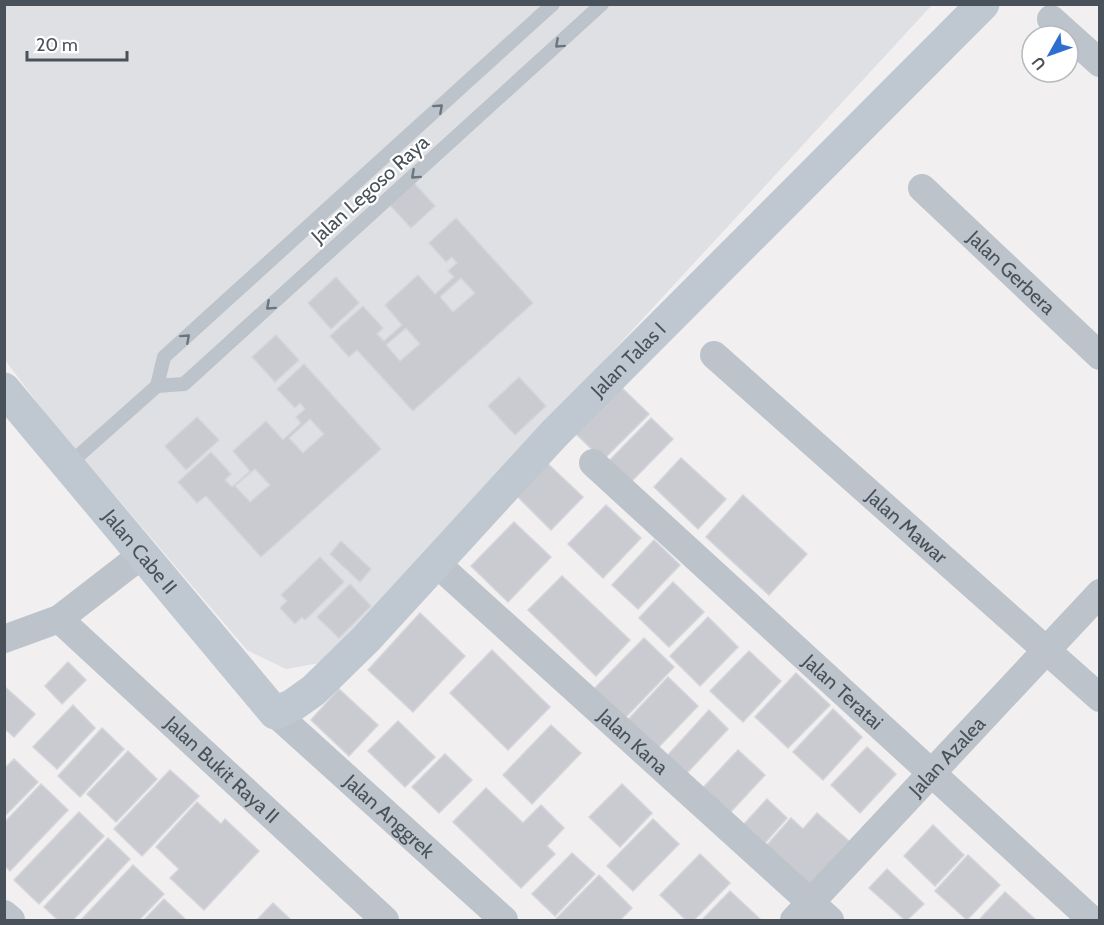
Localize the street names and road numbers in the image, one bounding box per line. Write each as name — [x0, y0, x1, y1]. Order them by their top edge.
street label: Jalan Legoso Raya — [305, 130, 434, 249]
street label: Jalan Gerbera — [962, 225, 1061, 320]
street label: Jalan Talas I — [585, 317, 671, 403]
street label: Jalan Mawar — [861, 483, 953, 569]
street label: Jalan Cabe II — [97, 504, 182, 599]
street label: Jalan Teratai — [797, 649, 888, 735]
street label: Jalan Kana — [592, 703, 673, 780]
street label: Jalan Bukit Raya II — [159, 710, 284, 828]
street label: Jalan Azalea — [903, 711, 990, 802]
street label: Jalan Anggrek — [338, 769, 439, 863]

